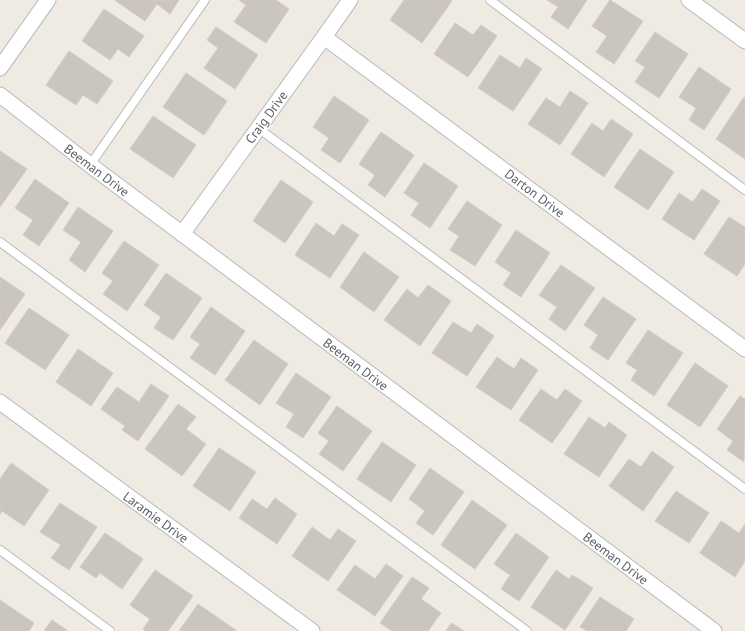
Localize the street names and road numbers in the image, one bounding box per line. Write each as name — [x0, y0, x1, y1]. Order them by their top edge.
street label: Craig Drive — [242, 88, 291, 147]
street label: Beeman Drive — [61, 140, 133, 200]
street label: Darton Drive — [501, 165, 568, 221]
street label: Beeman Drive — [320, 334, 392, 394]
street label: Laramie Drive — [120, 488, 192, 547]
street label: Beeman Drive — [580, 528, 652, 588]

